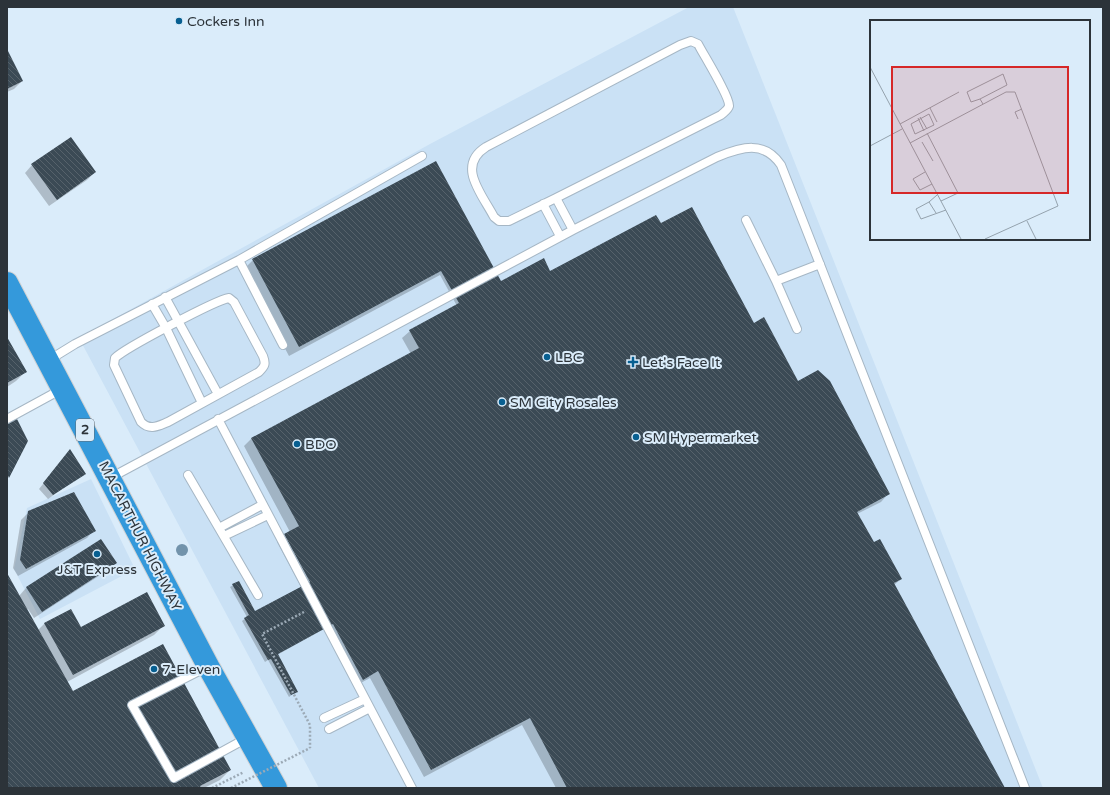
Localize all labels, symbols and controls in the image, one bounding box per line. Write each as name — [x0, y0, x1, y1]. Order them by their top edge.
place label: Cockers Inn — [187, 13, 265, 30]
marker: Cockers Inn — [174, 16, 184, 26]
inset map — [870, 20, 1090, 240]
place label: LBC — [555, 349, 583, 366]
marker: LBC — [542, 352, 552, 362]
place label: Let's Face It — [642, 354, 721, 371]
marker: Let's Face It — [627, 356, 639, 368]
place label: SM City Rosales — [510, 394, 617, 411]
marker: SM City Rosales — [497, 397, 507, 407]
road number: 2 — [76, 419, 94, 441]
place label: SM Hypermarket — [644, 429, 757, 446]
marker: SM Hypermarket — [631, 432, 641, 442]
place label: BDO — [305, 436, 337, 453]
marker: BDO — [292, 439, 302, 449]
street label: MACARTHUR HIGHWAY — [95, 458, 185, 614]
marker: J&T Express — [92, 549, 102, 559]
place label: J&T Express — [57, 561, 137, 578]
place label: 7-Eleven — [162, 661, 220, 678]
marker: 7-Eleven — [149, 664, 159, 674]

